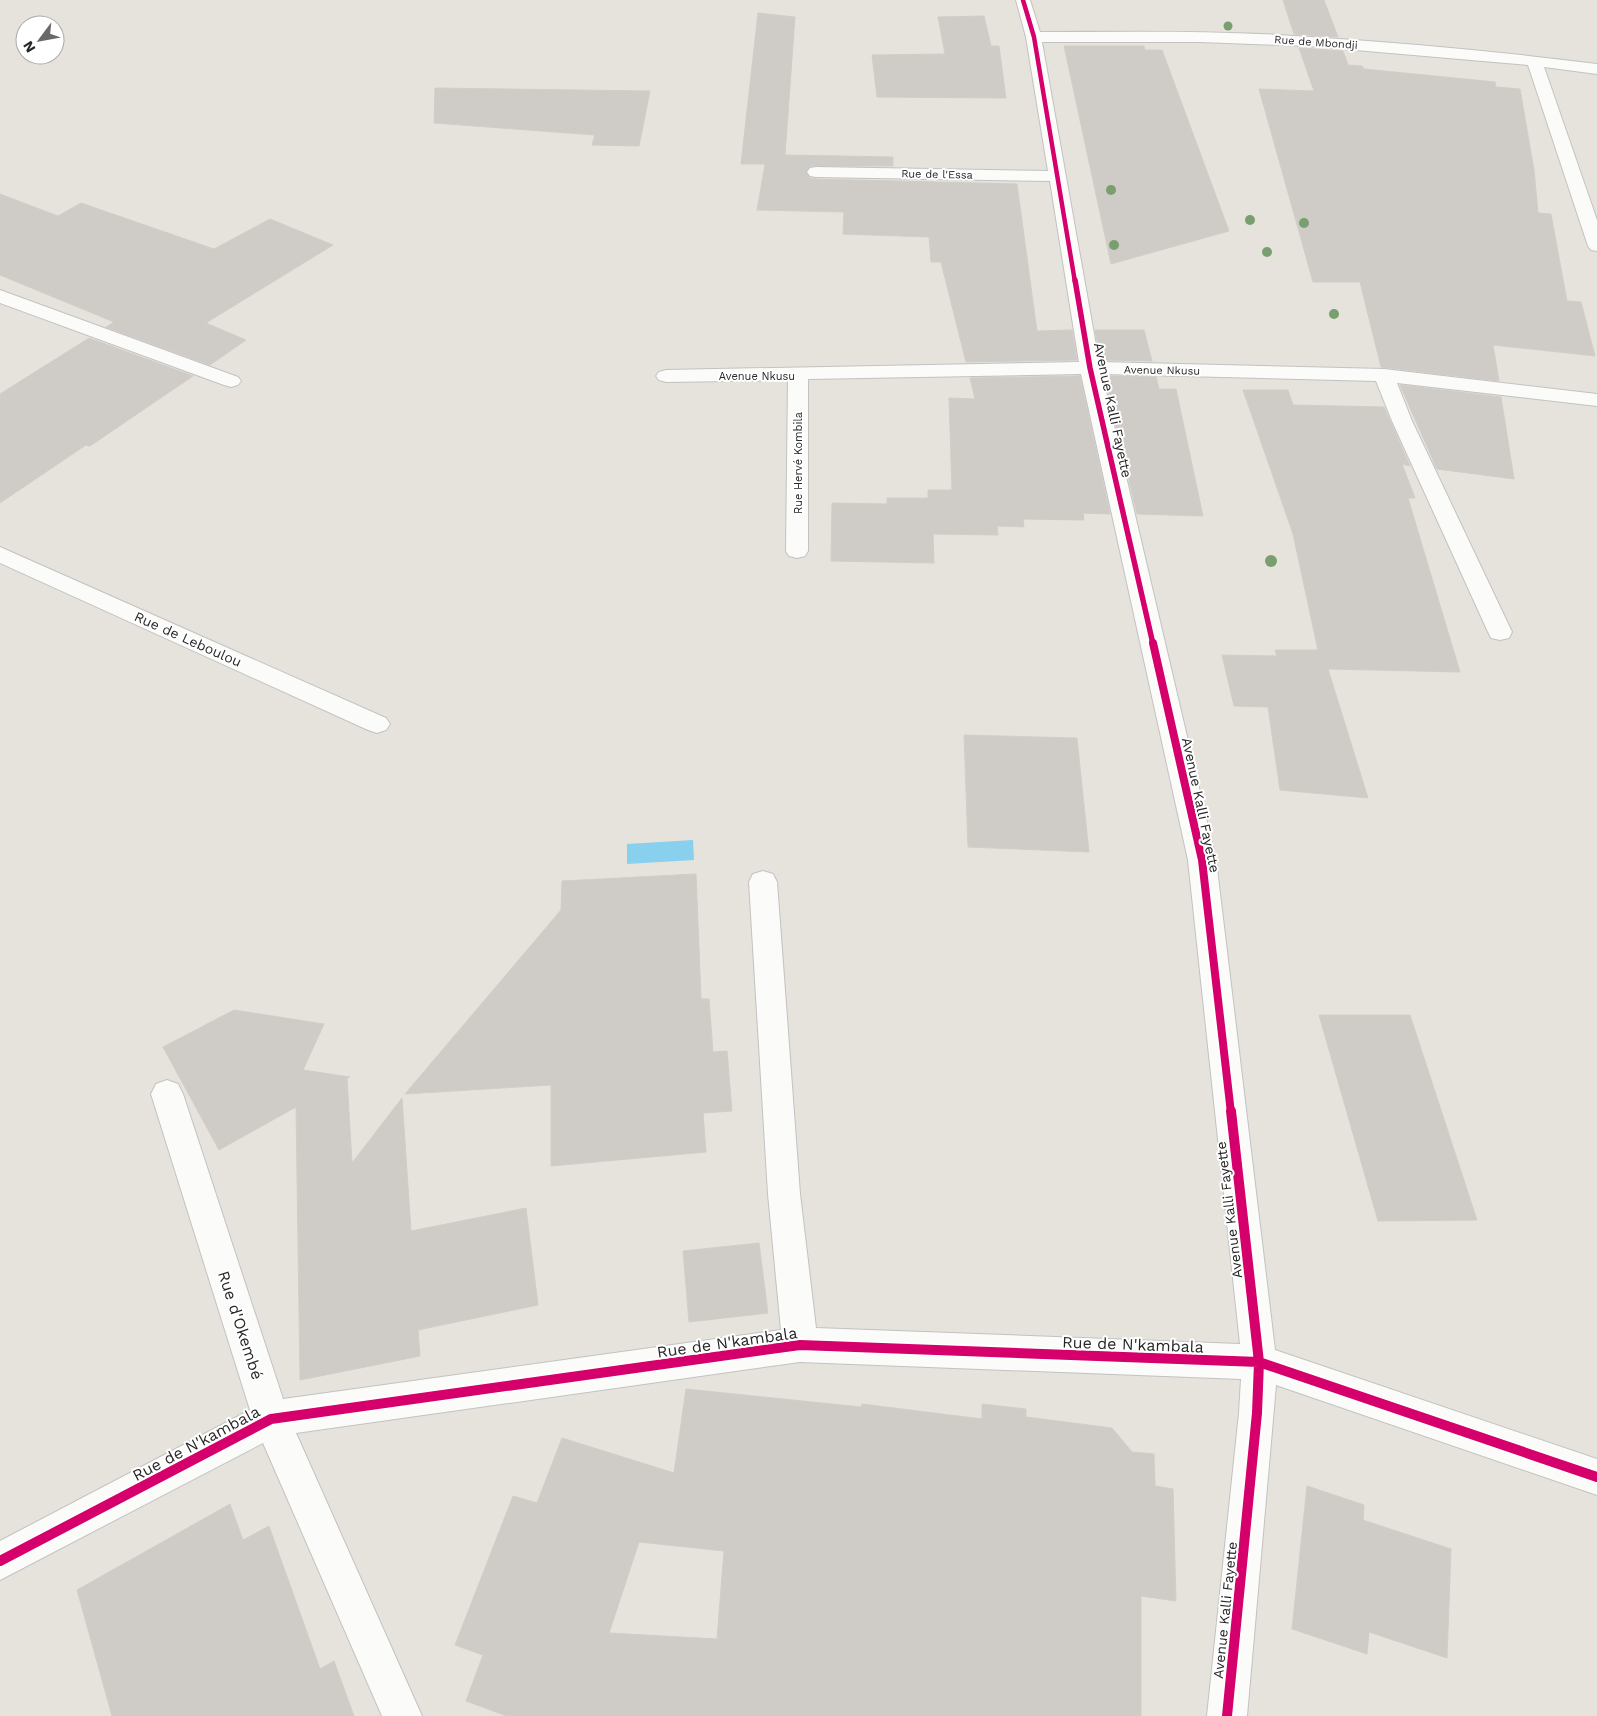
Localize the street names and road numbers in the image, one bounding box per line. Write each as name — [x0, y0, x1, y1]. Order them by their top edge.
street label: Rue de Mbondji — [1274, 33, 1358, 52]
street label: Rue de l'Essa — [901, 167, 973, 182]
street label: Avenue Kalli Fayette — [1091, 341, 1135, 479]
street label: Avenue Nkusu — [1124, 363, 1200, 378]
street label: Avenue Nkusu — [719, 370, 795, 383]
street label: Rue Hervé Kombila — [792, 412, 805, 514]
street label: Rue de Leboulou — [132, 608, 244, 670]
street label: Avenue Kalli Fayette — [1179, 736, 1223, 874]
street label: Avenue Kalli Fayette — [1213, 1141, 1245, 1279]
street label: Rue d'Okembé — [214, 1268, 267, 1382]
street label: Rue de N'kambala — [656, 1323, 798, 1362]
street label: Rue de N'kambala — [1062, 1333, 1204, 1356]
street label: Rue de N'kambala — [129, 1402, 263, 1485]
street label: Avenue Kalli Fayette — [1210, 1541, 1240, 1679]

